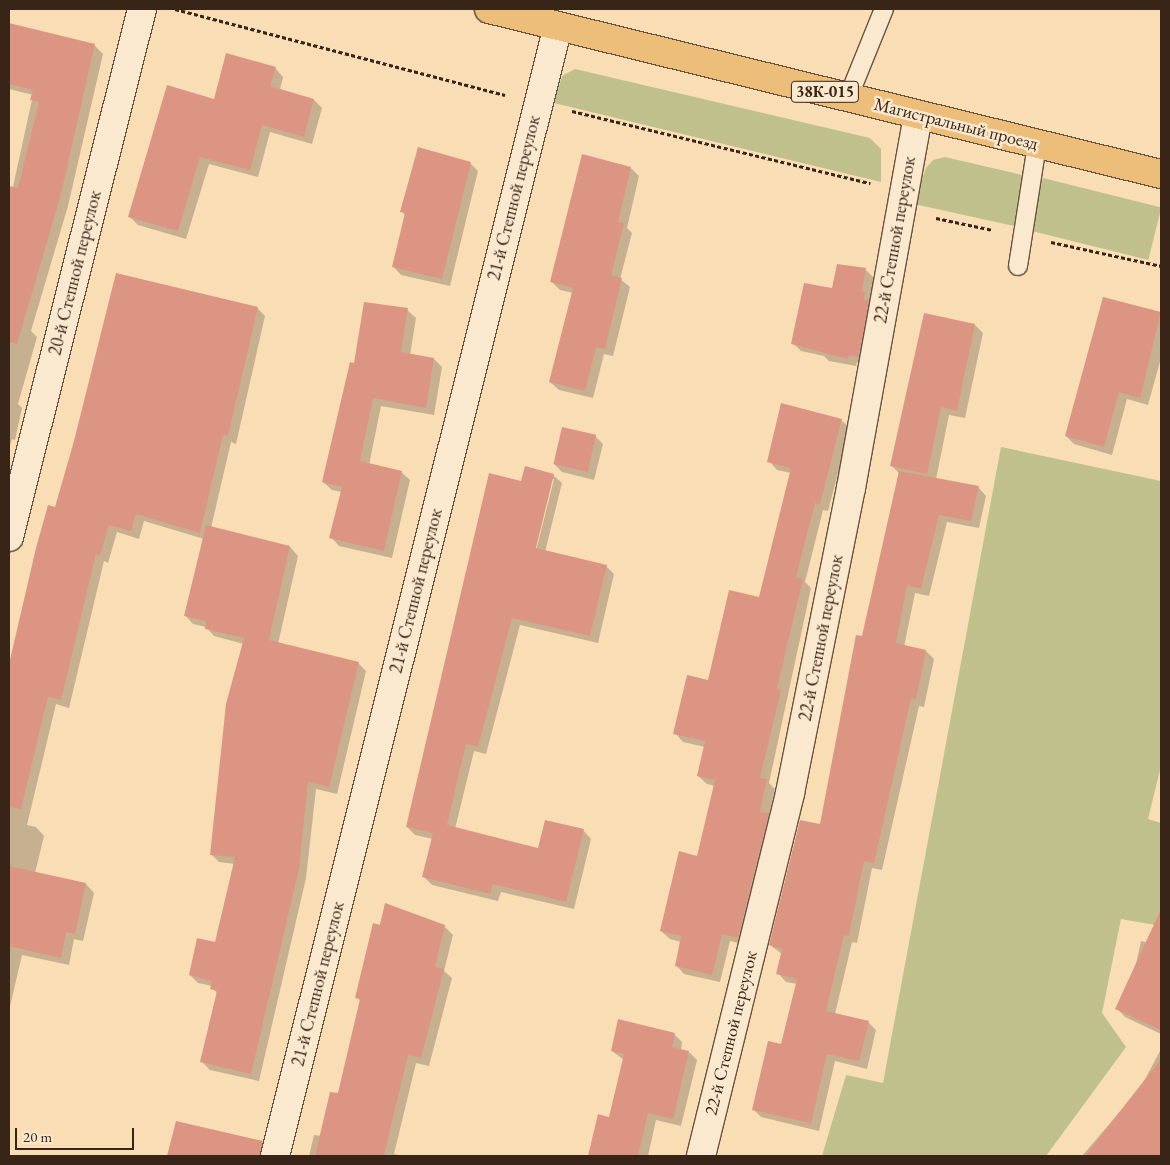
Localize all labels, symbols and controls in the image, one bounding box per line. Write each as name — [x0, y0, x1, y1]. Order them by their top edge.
road number: 38К-015 — [790, 78, 860, 105]
street label: Магистральный проезд — [872, 93, 1040, 155]
street label: 21-й Степной переулок — [483, 113, 545, 283]
street label: 22-й Степной переулок — [870, 155, 920, 325]
street label: 20-й Степной переулок — [44, 188, 106, 358]
street label: 21-й Степной переулок — [385, 506, 447, 676]
street label: 22-й Степной переулок — [794, 553, 848, 723]
street label: 21-й Степной переулок — [287, 899, 349, 1069]
street label: 22-й Степной переулок — [700, 948, 762, 1118]
scale bar — [18, 1118, 136, 1150]
text: 20 m — [23, 1127, 52, 1146]

